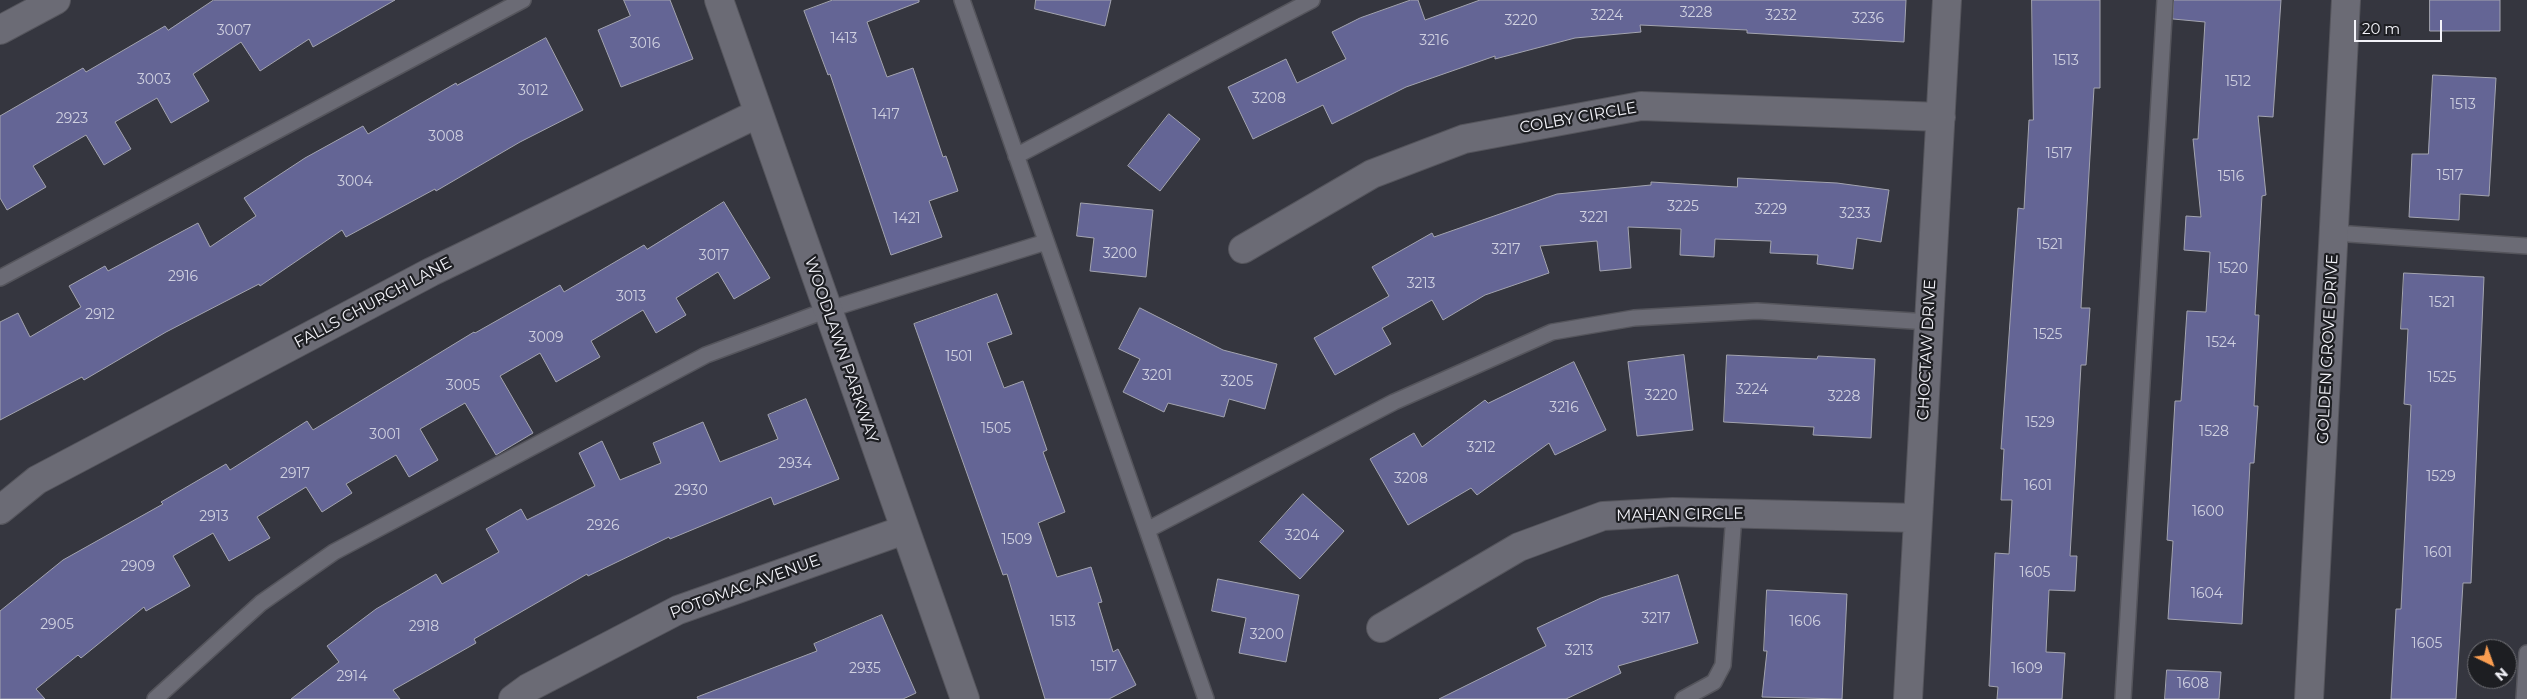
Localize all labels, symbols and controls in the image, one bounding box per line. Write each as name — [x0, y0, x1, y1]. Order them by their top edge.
house number: 3228 — [1680, 5, 1712, 21]
house number: 3224 — [1591, 8, 1623, 24]
house number: 3232 — [1765, 8, 1797, 24]
scale bar — [2357, 10, 2444, 42]
house number: 3236 — [1852, 11, 1884, 27]
house number: 3220 — [1505, 13, 1537, 29]
text: 20 m — [2362, 19, 2400, 38]
house number: 3007 — [217, 23, 251, 39]
house number: 1413 — [831, 31, 857, 47]
house number: 3216 — [1419, 33, 1449, 49]
house number: 3016 — [630, 36, 660, 52]
house number: 1513 — [2053, 53, 2079, 69]
house number: 3003 — [137, 72, 171, 88]
house number: 1512 — [2225, 74, 2251, 90]
house number: 3012 — [518, 83, 548, 99]
house number: 3208 — [1252, 91, 1286, 107]
house number: 1513 — [2450, 97, 2476, 113]
street label: COLBY CIRCLE — [1518, 98, 1638, 138]
house number: 1417 — [872, 107, 900, 123]
house number: 2923 — [56, 111, 88, 127]
house number: 3008 — [428, 129, 464, 145]
house number: 1517 — [2046, 146, 2072, 162]
house number: 1517 — [2437, 168, 2463, 184]
house number: 1516 — [2218, 169, 2244, 185]
house number: 3004 — [337, 174, 373, 190]
house number: 3225 — [1667, 199, 1699, 215]
house number: 3229 — [1755, 202, 1787, 218]
house number: 3233 — [1839, 206, 1871, 222]
house number: 3221 — [1580, 210, 1608, 226]
house number: 1421 — [893, 211, 921, 227]
house number: 1521 — [2037, 237, 2063, 253]
house number: 3217 — [1491, 242, 1521, 258]
house number: 3200 — [1103, 246, 1137, 262]
house number: 3017 — [699, 248, 729, 264]
street label: FALLS CHURCH LANE — [291, 253, 455, 353]
street label: GOLDEN GROVE DRIVE — [2313, 254, 2343, 444]
street label: WOODLAWN PARKWAY — [800, 255, 882, 445]
house number: 1520 — [2218, 261, 2248, 277]
house number: 2916 — [168, 269, 198, 285]
house number: 3213 — [1407, 276, 1435, 292]
street label: CHOCTAW DRIVE — [1914, 279, 1940, 421]
house number: 3013 — [616, 289, 646, 305]
house number: 1521 — [2429, 295, 2455, 311]
house number: 2912 — [85, 307, 115, 323]
house number: 1525 — [2034, 327, 2062, 343]
house number: 3009 — [529, 330, 563, 346]
house number: 1524 — [2206, 335, 2236, 351]
house number: 1501 — [945, 349, 973, 365]
house number: 3201 — [1142, 368, 1172, 384]
house number: 1525 — [2428, 370, 2456, 386]
house number: 3205 — [1221, 374, 1253, 390]
house number: 3005 — [446, 378, 480, 394]
house number: 3224 — [1736, 382, 1768, 398]
house number: 3220 — [1645, 388, 1677, 404]
house number: 3228 — [1828, 389, 1860, 405]
house number: 3216 — [1549, 400, 1579, 416]
house number: 1529 — [2025, 415, 2055, 431]
house number: 1505 — [981, 421, 1011, 437]
house number: 1528 — [2199, 424, 2229, 440]
house number: 3001 — [369, 427, 401, 443]
house number: 3212 — [1467, 440, 1495, 456]
house number: 2934 — [778, 456, 812, 472]
house number: 2917 — [280, 466, 310, 482]
house number: 1529 — [2426, 469, 2456, 485]
house number: 3208 — [1394, 471, 1428, 487]
house number: 1601 — [2024, 478, 2052, 494]
house number: 2930 — [674, 483, 708, 499]
street label: MAHAN CIRCLE — [1616, 504, 1744, 526]
house number: 1600 — [2192, 504, 2224, 520]
house number: 2913 — [199, 509, 229, 525]
house number: 2926 — [587, 518, 619, 534]
house number: 3204 — [1285, 528, 1319, 544]
house number: 1509 — [1002, 532, 1032, 548]
house number: 1601 — [2424, 545, 2452, 561]
street label: POTOMAC AVENUE — [667, 551, 823, 623]
house number: 2909 — [121, 559, 155, 575]
house number: 1605 — [2020, 565, 2050, 581]
house number: 1604 — [2191, 586, 2223, 602]
house number: 3217 — [1641, 611, 1671, 627]
house number: 1513 — [1050, 614, 1076, 630]
house number: 1606 — [1789, 614, 1821, 630]
house number: 2905 — [40, 617, 74, 633]
house number: 2918 — [409, 619, 439, 635]
house number: 3200 — [1250, 627, 1284, 643]
house number: 1605 — [2412, 636, 2442, 652]
north arrow — [2467, 639, 2517, 689]
house number: 3213 — [1565, 643, 1593, 659]
house number: 1517 — [1091, 659, 1117, 675]
house number: 2935 — [849, 661, 881, 677]
house number: 1609 — [2011, 661, 2043, 677]
text: N — [2491, 664, 2512, 685]
house number: 2914 — [337, 669, 367, 685]
house number: 1608 — [2177, 676, 2209, 692]

